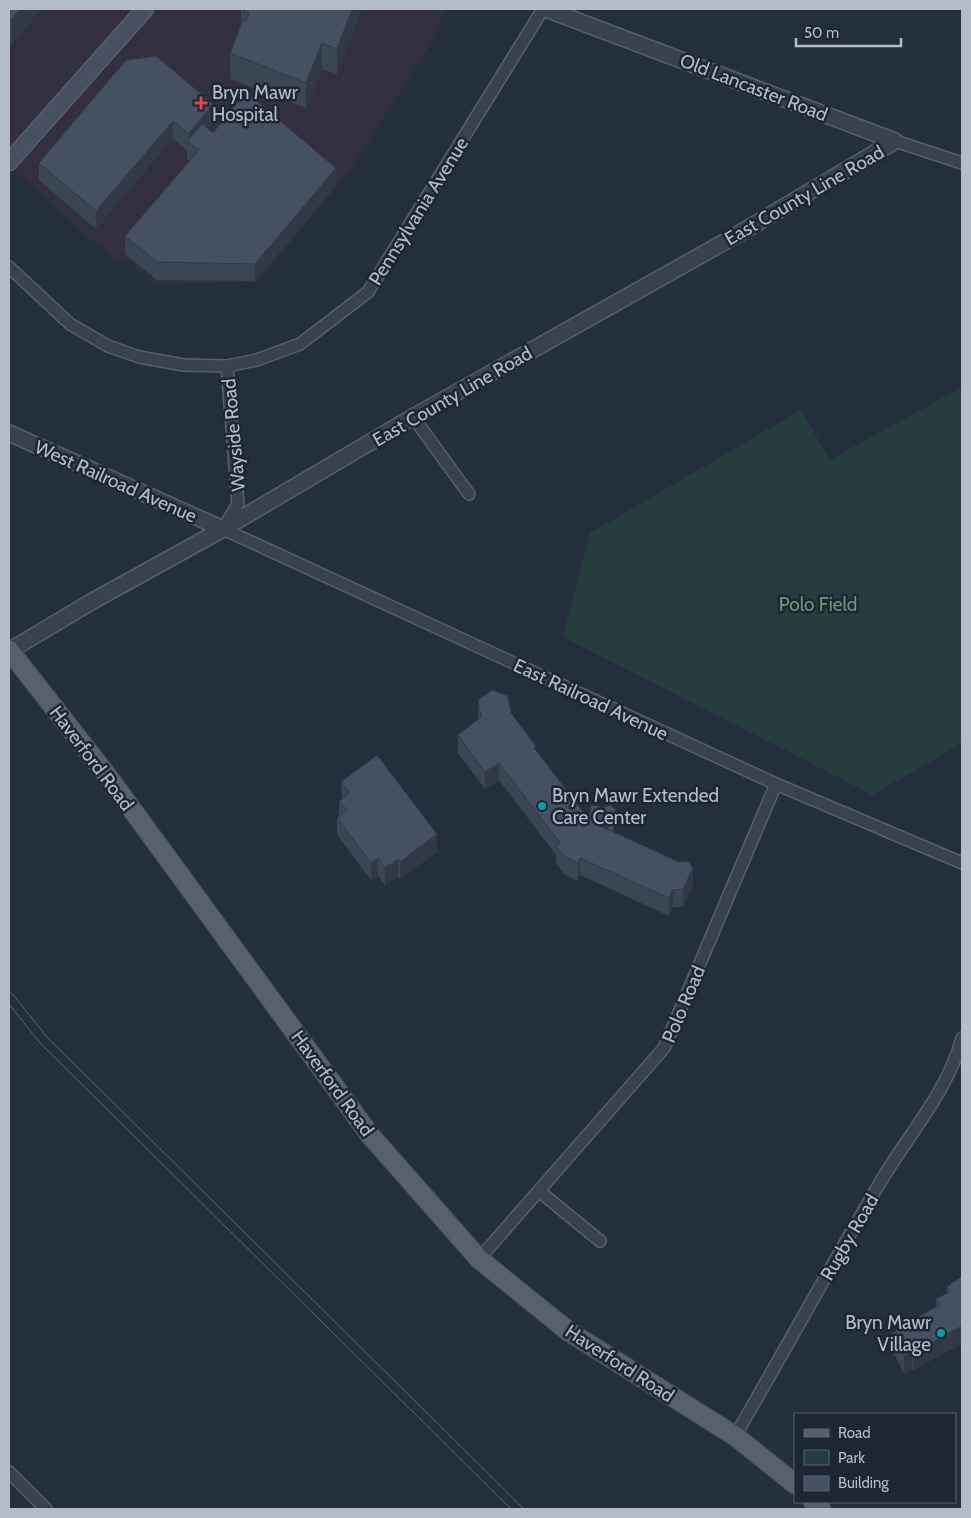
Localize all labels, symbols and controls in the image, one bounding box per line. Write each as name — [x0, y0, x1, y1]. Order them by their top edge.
scale bar — [796, 15, 901, 47]
text: 50 m — [804, 24, 839, 42]
street label: Old Lancaster Road — [677, 49, 831, 126]
place label: Bryn Mawr Hospital — [212, 81, 298, 126]
marker: Bryn Mawr Hospital — [194, 96, 208, 110]
street label: Pennsylvania Avenue — [364, 133, 473, 289]
street label: East County Line Road — [720, 140, 888, 250]
street label: East County Line Road — [368, 341, 536, 451]
street label: Wayside Road — [217, 378, 250, 492]
street label: West Railroad Avenue — [31, 435, 201, 528]
park label: Polo Field — [779, 593, 857, 616]
street label: East Railroad Avenue — [510, 654, 672, 745]
street label: Haverford Road — [45, 701, 138, 815]
place label: Bryn Mawr Extended Care Center — [552, 784, 719, 829]
marker: Bryn Mawr Extended Care Center — [536, 800, 548, 812]
street label: Polo Road — [657, 962, 710, 1046]
street label: Haverford Road — [286, 1026, 379, 1141]
street label: Rugby Road — [815, 1190, 883, 1285]
place label: Bryn Mawr Village — [845, 1311, 931, 1356]
street label: Haverford Road — [561, 1320, 679, 1407]
marker: Bryn Mawr Village — [935, 1327, 947, 1339]
legend — [794, 1413, 956, 1503]
text: Road — [838, 1424, 871, 1442]
text: Park — [838, 1449, 865, 1467]
text: Building — [838, 1474, 889, 1492]

